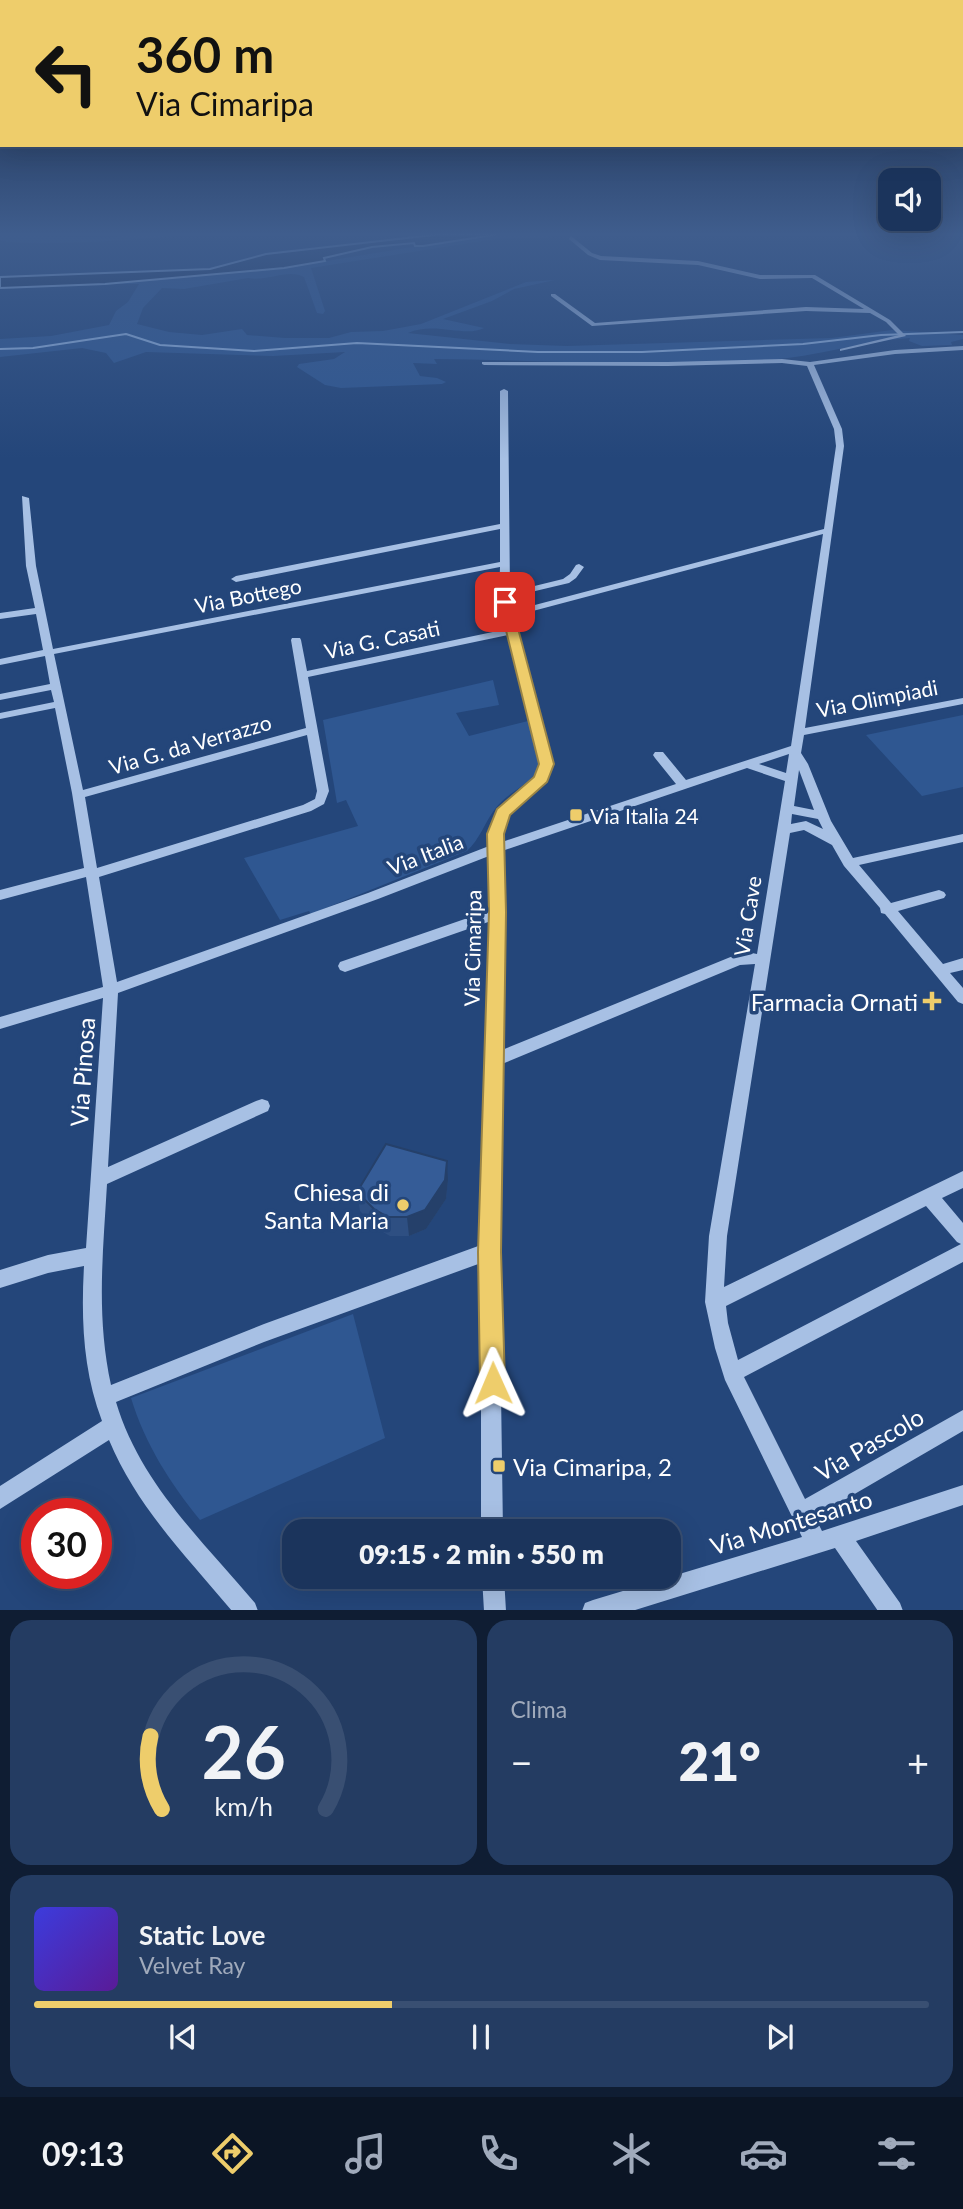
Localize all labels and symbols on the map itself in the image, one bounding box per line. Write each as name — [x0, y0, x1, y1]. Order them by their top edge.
street label: Via Bottego — [192, 572, 304, 618]
pin — [475, 572, 535, 632]
street label: Via G. Casati — [322, 615, 442, 663]
street label: Via Olimpiadi — [814, 674, 940, 722]
street label: Via G. da Verrazzo — [106, 709, 274, 779]
place label: Via Italia 24 — [590, 803, 699, 828]
marker: Via Italia 24 — [568, 807, 584, 823]
street label: Via Italia — [384, 828, 466, 880]
street label: Via Cave — [728, 874, 766, 958]
street label: Via Cimaripa — [458, 889, 486, 1007]
place label: Farmacia Ornati — [751, 987, 918, 1016]
marker: Farmacia Ornati — [924, 993, 940, 1009]
street label: Via Pinosa — [64, 1016, 100, 1128]
place label: Chiesa di Santa Maria — [264, 1177, 389, 1234]
marker: Chiesa di Santa Maria — [395, 1197, 411, 1213]
position arrow — [456, 1346, 530, 1420]
street label: Via Pascolo — [810, 1401, 928, 1487]
place label: Via Cimaripa, 2 — [513, 1452, 672, 1481]
marker: Via Cimaripa, 2 — [491, 1458, 507, 1474]
street label: Via Montesanto — [707, 1484, 875, 1560]
speed limit sign: 30 — [21, 1498, 112, 1589]

